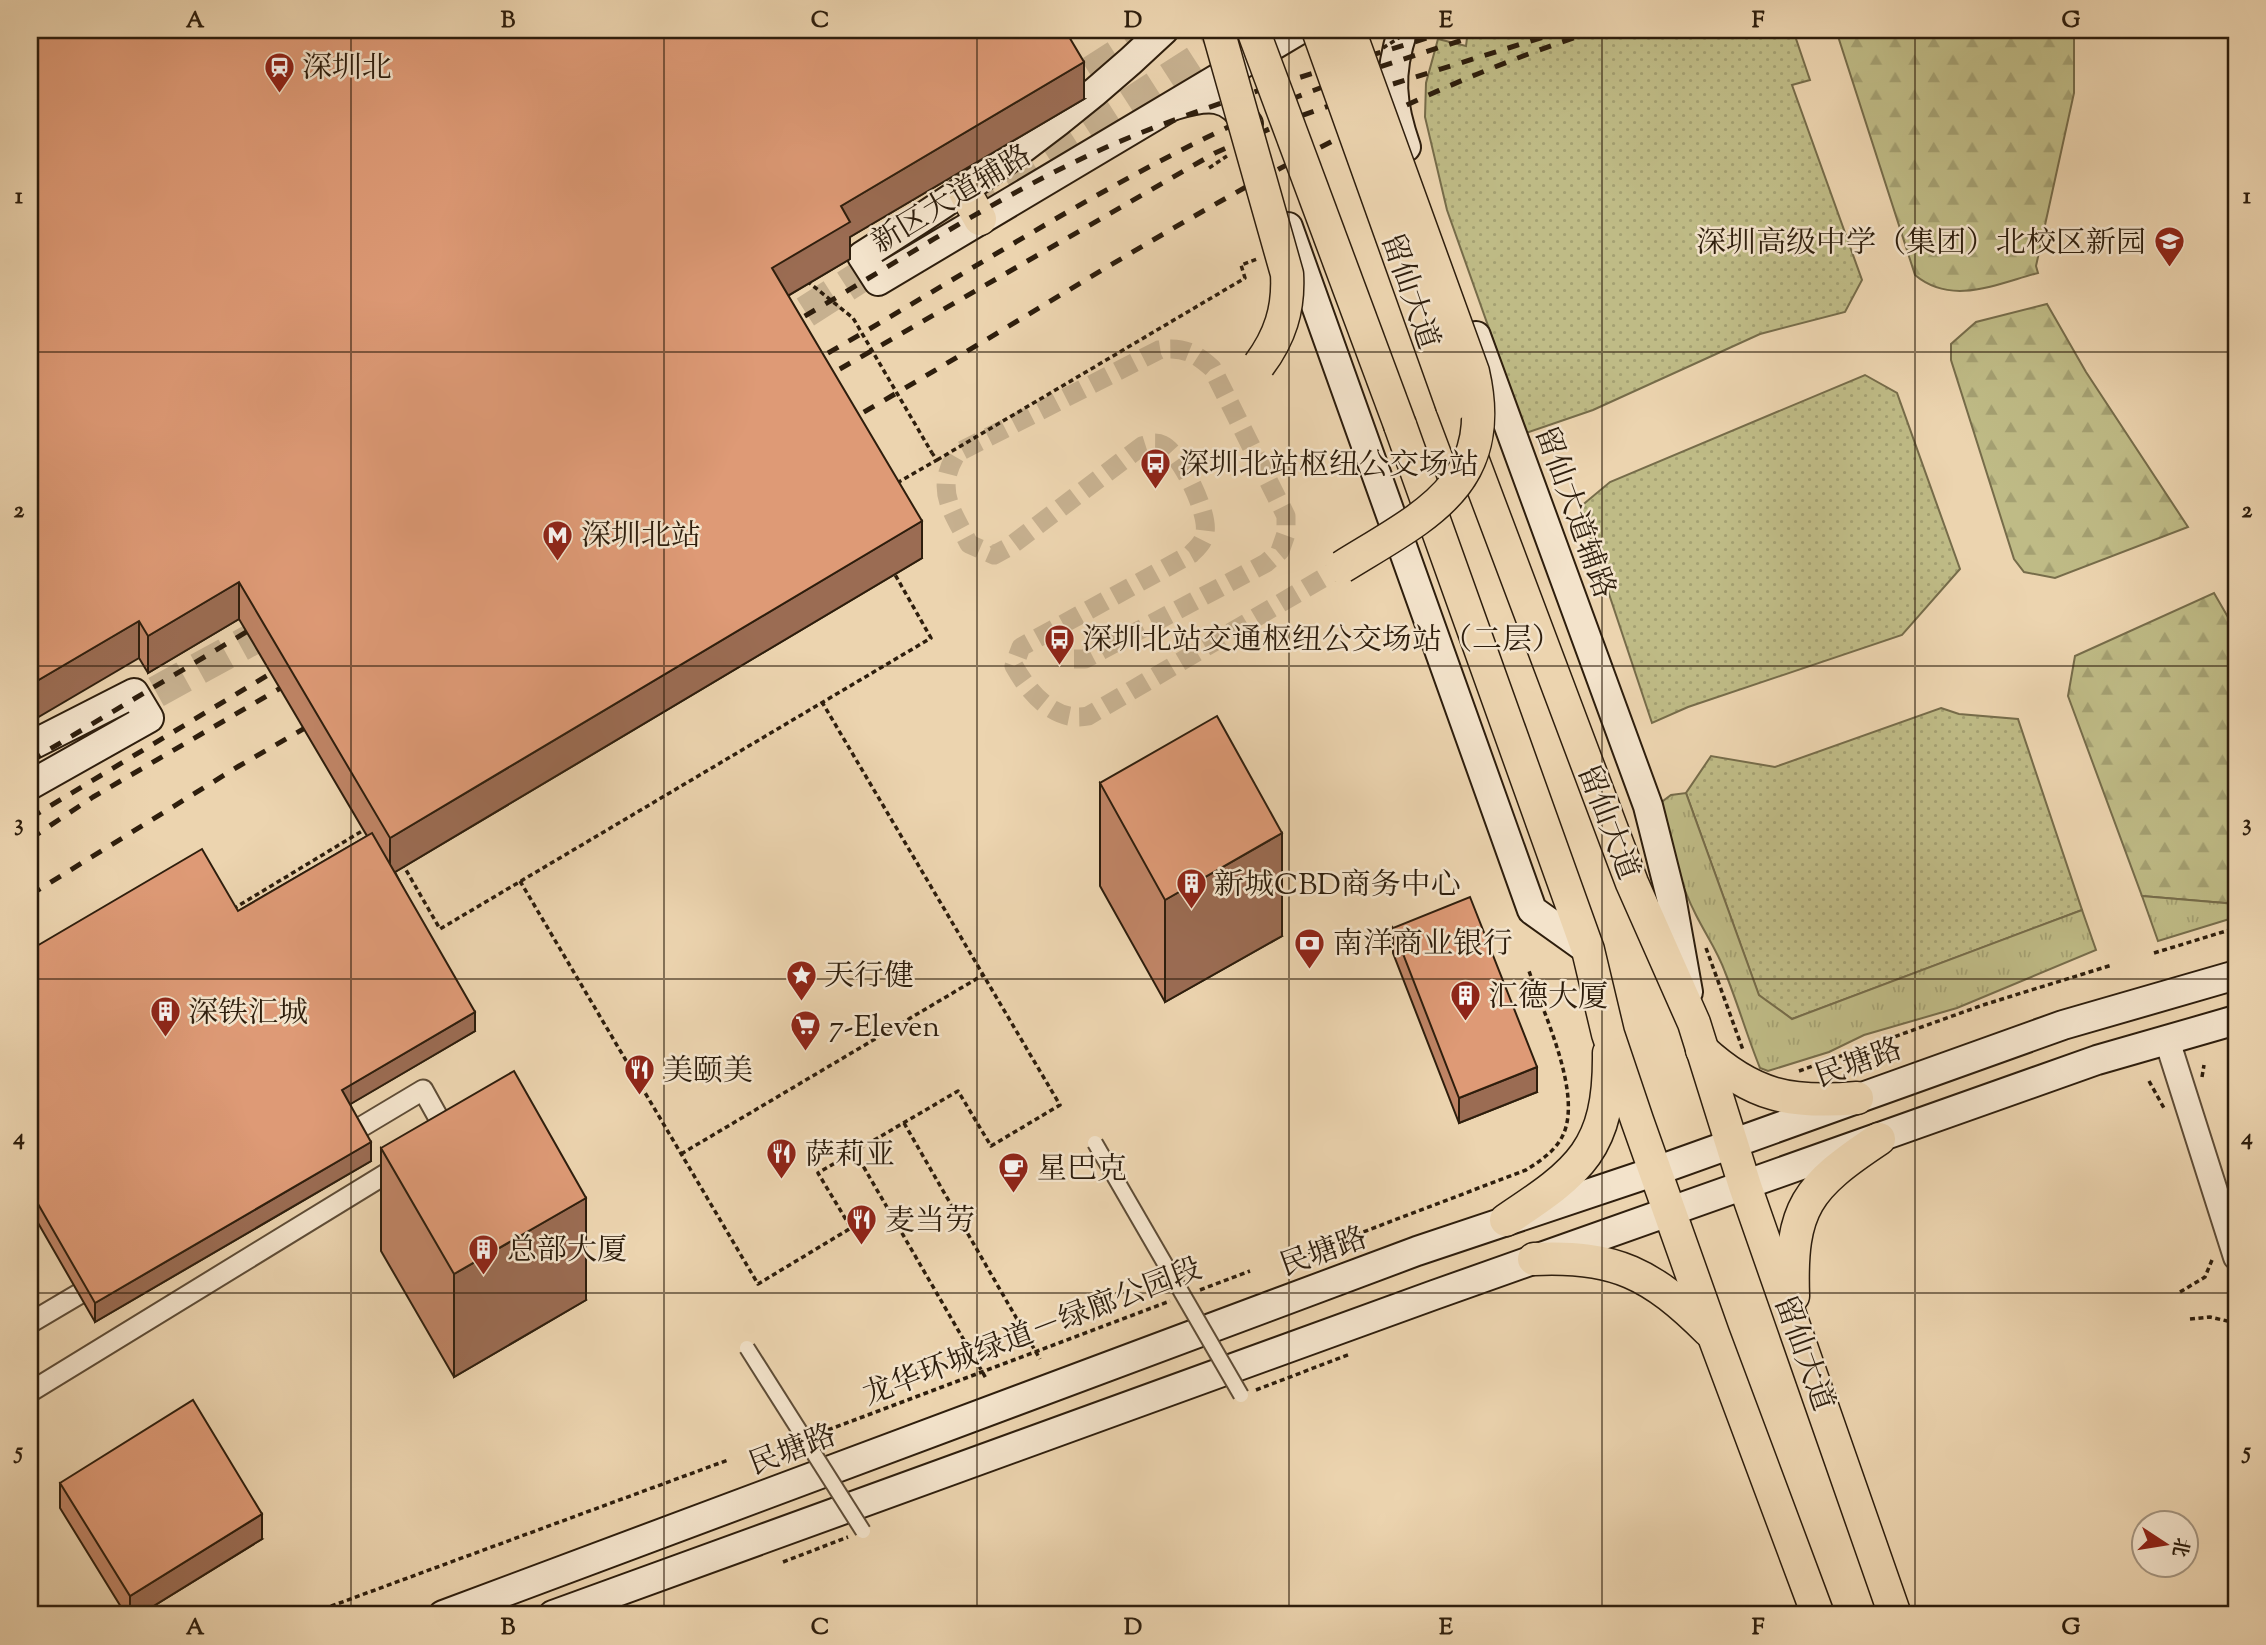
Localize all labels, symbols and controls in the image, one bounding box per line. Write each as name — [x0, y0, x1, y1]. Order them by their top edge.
text: A — [186, 5, 205, 38]
text: B — [501, 5, 516, 38]
text: C — [811, 5, 829, 38]
text: D — [1124, 5, 1142, 38]
text: E — [1439, 5, 1453, 38]
text: F — [1752, 5, 1765, 38]
text: G — [2062, 5, 2081, 38]
place label: 深圳北 — [302, 48, 392, 91]
station icon: 深圳北 — [262, 50, 296, 94]
street label: 新区大道辅路 — [864, 135, 1041, 265]
text: 1 — [15, 181, 23, 214]
text: 1 — [2243, 181, 2251, 214]
place label: 深圳高级中学（集团）北校区新园 — [1696, 223, 2146, 266]
school or university icon: 深圳高级中学（集团）北校区新园 — [2152, 225, 2186, 269]
street label: 留仙大道 — [1369, 228, 1448, 356]
street label: 留仙大道辅路 — [1523, 421, 1625, 605]
place label: 深圳北站枢纽公交场站 — [1179, 445, 1479, 488]
bus stop icon: 深圳北站枢纽公交场站 — [1139, 447, 1173, 491]
text: 2 — [14, 495, 25, 528]
text: 2 — [2242, 495, 2253, 528]
place label: 深圳北站 — [581, 516, 701, 559]
metro station icon: 深圳北站 — [541, 518, 575, 562]
place label: 深圳北站交通枢纽公交场站（二层） — [1082, 620, 1562, 663]
bus stop icon: 深圳北站交通枢纽公交场站（二层） — [1042, 622, 1076, 666]
street label: 留仙大道 — [1565, 759, 1648, 887]
text: 3 — [14, 808, 24, 841]
text: 3 — [2242, 808, 2252, 841]
place label: 新城CBD商务中心 — [1214, 865, 1461, 908]
building icon: 新城CBD商务中心 — [1174, 867, 1208, 911]
place label: 南洋商业银行 — [1333, 924, 1513, 967]
bank icon: 南洋商业银行 — [1293, 926, 1327, 970]
place label: 天行健 — [824, 956, 914, 999]
place icon: 天行健 — [784, 958, 818, 1002]
place label: 汇德大厦 — [1488, 977, 1608, 1020]
building icon: 汇德大厦 — [1448, 979, 1482, 1023]
place label: 深铁汇城 — [188, 993, 308, 1036]
building icon: 深铁汇城 — [148, 995, 182, 1039]
place label: 7-Eleven — [829, 1007, 940, 1050]
supermarket icon: 7-Eleven — [789, 1009, 823, 1053]
street label: 民塘路 — [1809, 1029, 1908, 1100]
place label: 美颐美 — [663, 1051, 753, 1094]
restaurant icon: 美颐美 — [623, 1053, 657, 1097]
text: 4 — [12, 1122, 25, 1155]
text: 4 — [2240, 1122, 2253, 1155]
place label: 萨莉亚 — [805, 1135, 895, 1178]
restaurant icon: 萨莉亚 — [765, 1137, 799, 1181]
place label: 星巴克 — [1037, 1149, 1127, 1192]
cafe icon: 星巴克 — [997, 1151, 1031, 1195]
place label: 麦当劳 — [885, 1201, 975, 1244]
restaurant icon: 麦当劳 — [845, 1203, 879, 1247]
street label: 民塘路 — [1274, 1218, 1373, 1289]
place label: 总部大厦 — [507, 1230, 627, 1273]
building icon: 总部大厦 — [467, 1232, 501, 1276]
street label: 龙华环城绿道－绿廊公园段 — [857, 1249, 1209, 1418]
street label: 留仙大道 — [1762, 1290, 1843, 1418]
street label: 民塘路 — [743, 1415, 843, 1488]
text: 5 — [13, 1436, 23, 1469]
text: 5 — [2241, 1436, 2251, 1469]
north arrow — [2130, 1508, 2200, 1578]
text: 北 — [2164, 1535, 2194, 1559]
text: A — [186, 1612, 205, 1645]
text: B — [501, 1612, 516, 1645]
text: C — [811, 1612, 829, 1645]
text: D — [1124, 1612, 1142, 1645]
text: E — [1439, 1612, 1453, 1645]
text: F — [1752, 1612, 1765, 1645]
text: G — [2062, 1612, 2081, 1645]

